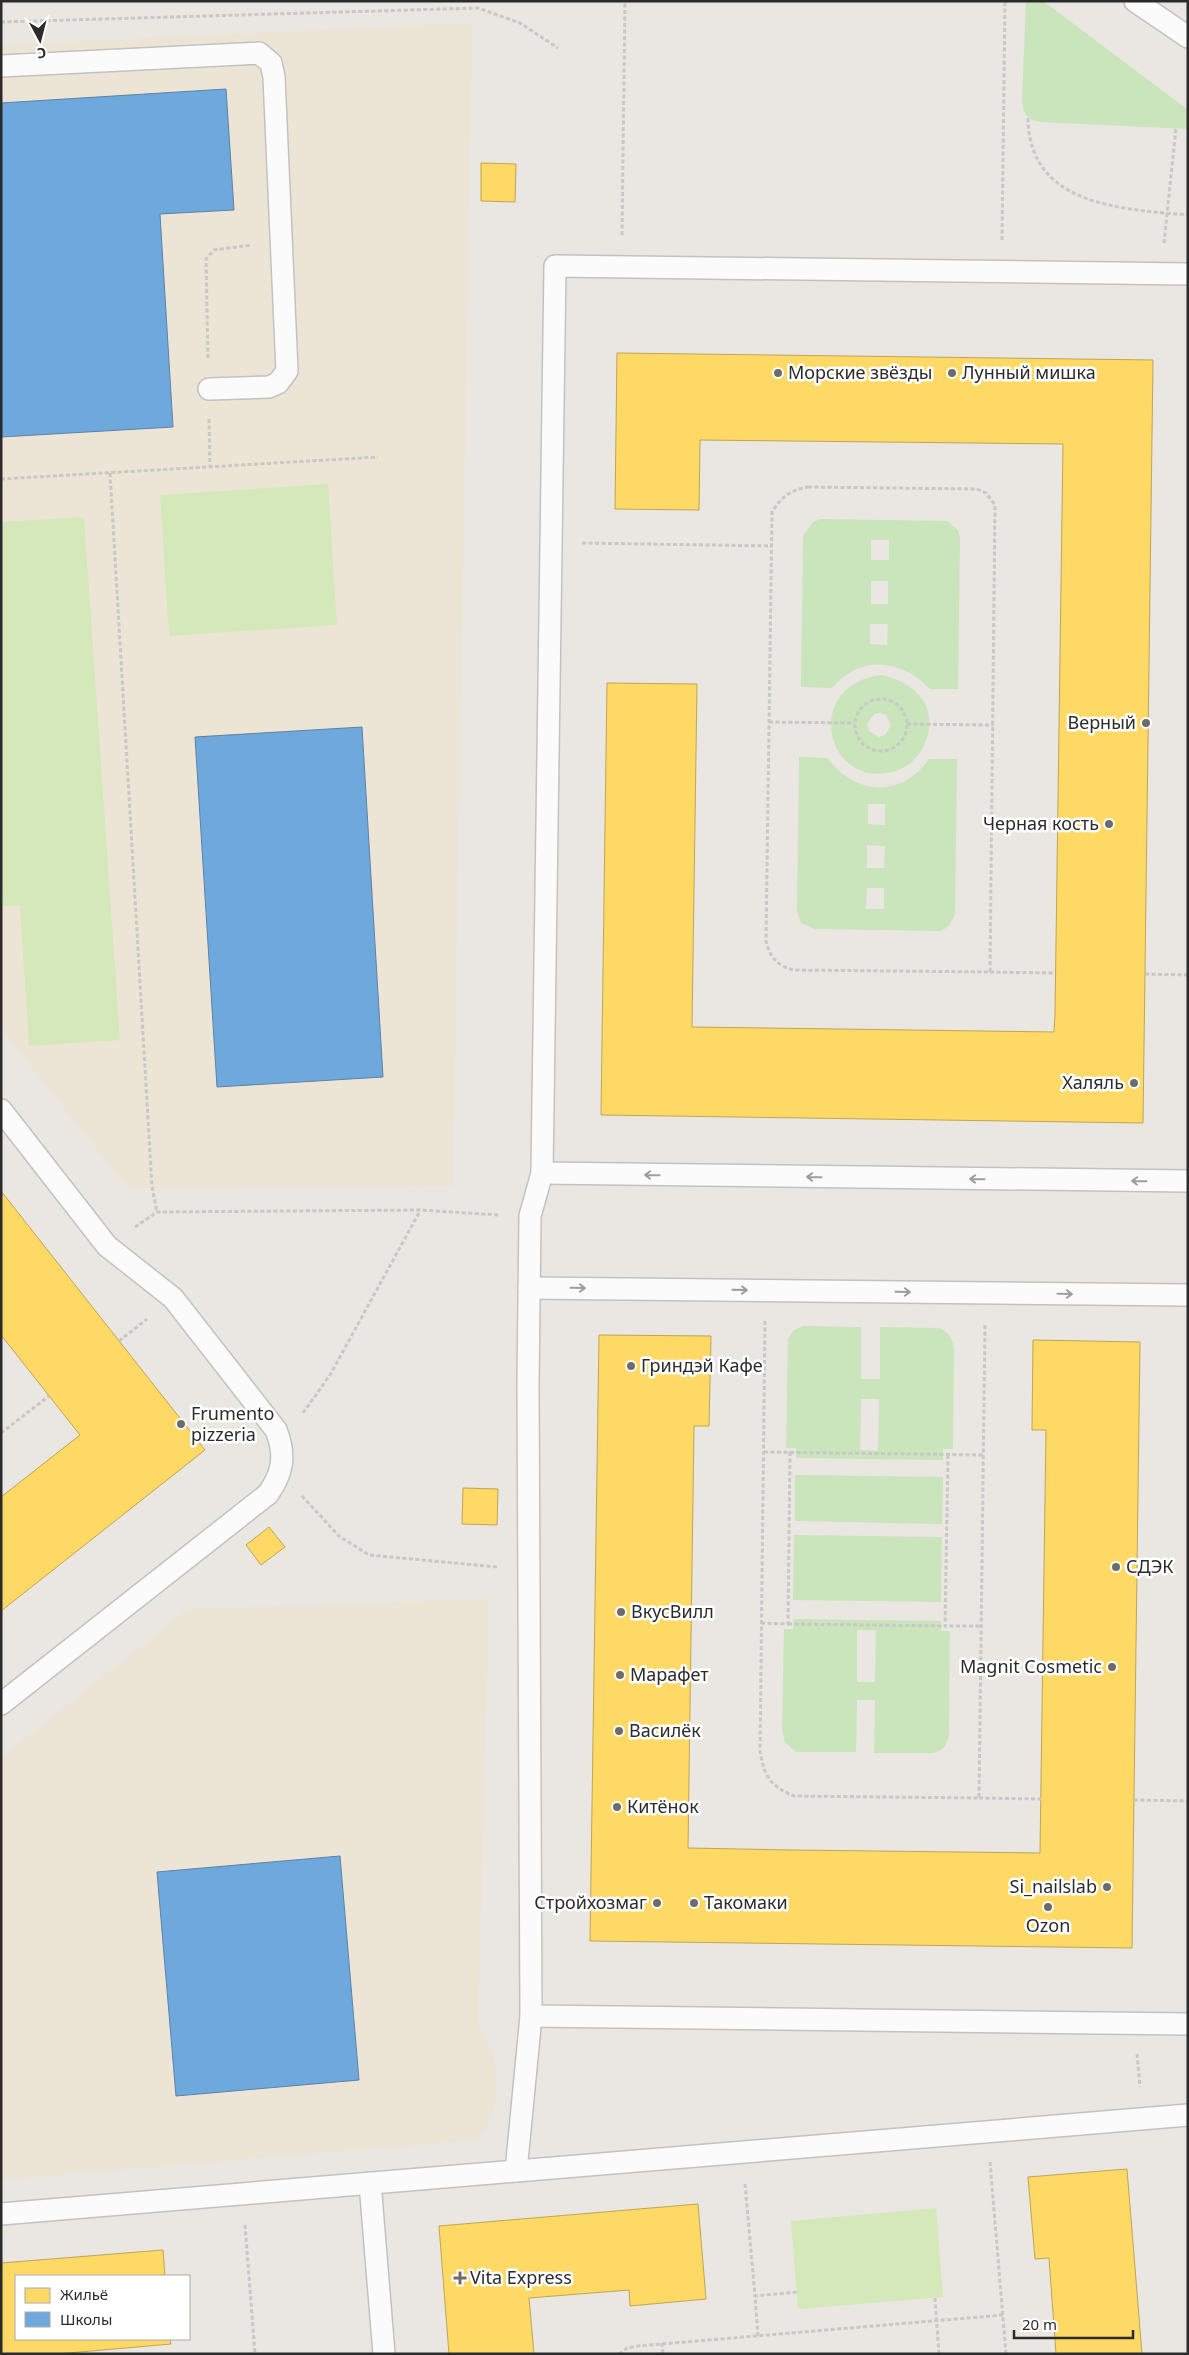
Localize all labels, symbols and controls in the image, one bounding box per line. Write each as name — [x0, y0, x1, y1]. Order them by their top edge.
north arrow — [15, 15, 65, 65]
text: С — [36, 43, 47, 63]
place label: Морские звёзды — [788, 360, 932, 384]
place label: Лунный мишка — [962, 360, 1096, 384]
marker: Морские звёзды — [772, 367, 784, 379]
marker: Лунный мишка — [946, 367, 958, 379]
place label: Верный — [1068, 710, 1136, 734]
marker: Верный — [1140, 717, 1152, 729]
place label: Черная кость — [983, 811, 1099, 835]
marker: Черная кость — [1103, 818, 1115, 830]
place label: Халяль — [1062, 1070, 1124, 1094]
marker: Халяль — [1128, 1077, 1140, 1089]
one-way arrow — [644, 1170, 660, 1179]
one-way arrow — [806, 1172, 822, 1181]
one-way arrow — [969, 1174, 985, 1184]
one-way arrow — [1131, 1176, 1148, 1186]
one-way arrow — [570, 1284, 586, 1293]
one-way arrow — [732, 1285, 748, 1295]
one-way arrow — [894, 1287, 911, 1297]
one-way arrow — [1057, 1289, 1073, 1299]
place label: Гриндэй Кафе — [641, 1353, 763, 1377]
marker: Гриндэй Кафе — [625, 1360, 637, 1372]
place label: Frumento pizzeria — [191, 1401, 274, 1446]
marker: Frumento pizzeria — [175, 1418, 187, 1430]
place label: СДЭК — [1126, 1554, 1174, 1578]
marker: СДЭК — [1110, 1561, 1122, 1573]
place label: ВкусВилл — [631, 1599, 714, 1623]
marker: ВкусВилл — [615, 1606, 627, 1618]
place label: Magnit Cosmetic — [960, 1654, 1102, 1678]
marker: Magnit Cosmetic — [1106, 1661, 1118, 1673]
place label: Марафет — [630, 1662, 709, 1686]
marker: Марафет — [614, 1669, 626, 1681]
place label: Василёк — [629, 1718, 701, 1742]
marker: Василёк — [613, 1725, 625, 1737]
place label: Китёнок — [627, 1794, 699, 1818]
marker: Китёнок — [611, 1801, 623, 1813]
place label: Si_nailslab — [1010, 1874, 1097, 1898]
marker: Si_nailslab — [1101, 1881, 1113, 1893]
place label: Стройхозмаг — [534, 1890, 647, 1914]
place label: Такомаки — [704, 1890, 788, 1914]
marker: Стройхозмаг — [651, 1897, 663, 1909]
marker: Такомаки — [688, 1897, 700, 1909]
marker: Ozon — [1042, 1901, 1054, 1913]
place label: Ozon — [1026, 1913, 1070, 1937]
place label: Vita Express — [470, 2265, 572, 2289]
marker: Vita Express — [454, 2272, 466, 2284]
legend — [15, 2275, 190, 2340]
text: Жильё — [60, 2284, 108, 2304]
scale bar — [1014, 2308, 1133, 2340]
text: Школы — [60, 2309, 112, 2329]
text: 20 m — [1022, 2314, 1057, 2334]

